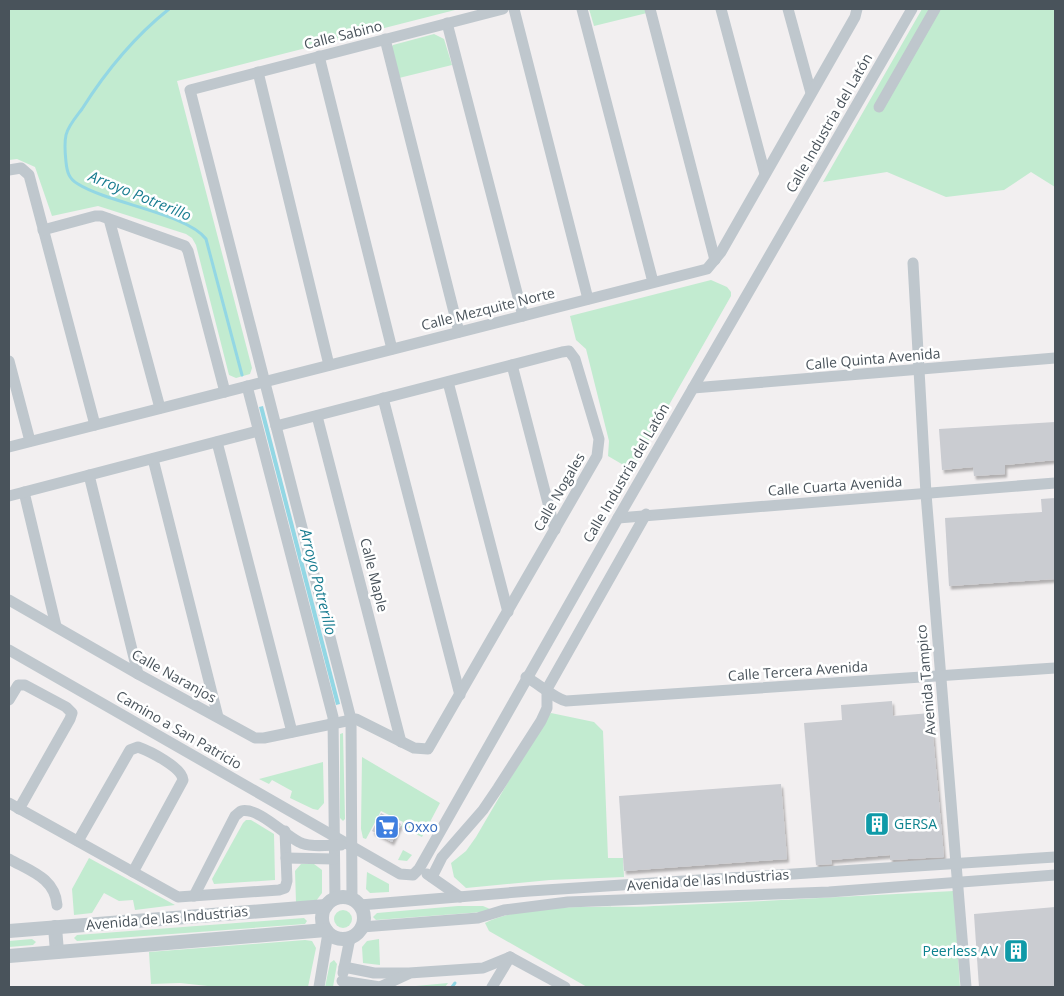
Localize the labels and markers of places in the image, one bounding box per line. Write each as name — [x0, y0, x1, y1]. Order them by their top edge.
building icon: GERSA — [864, 811, 890, 837]
supermarket icon: Oxxo — [374, 814, 400, 840]
place label: GERSA — [894, 814, 937, 833]
place label: Oxxo — [404, 817, 438, 836]
building icon: Peerless AV — [1003, 938, 1029, 964]
place label: Peerless AV — [923, 941, 999, 960]

